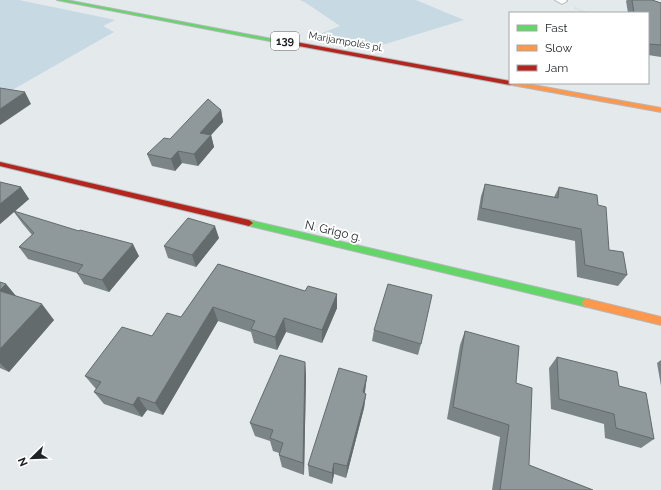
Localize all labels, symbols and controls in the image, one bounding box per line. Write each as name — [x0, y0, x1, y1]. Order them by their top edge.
legend — [509, 12, 649, 84]
text: Fast — [545, 21, 568, 35]
street label: Marijampolės pl. — [308, 30, 384, 53]
road number: 139 — [271, 32, 299, 50]
text: Slow — [545, 41, 572, 55]
text: Jam — [545, 61, 568, 75]
street label: N. Grigo g. — [304, 218, 362, 244]
north arrow — [12, 438, 52, 478]
text: N — [16, 455, 31, 468]

